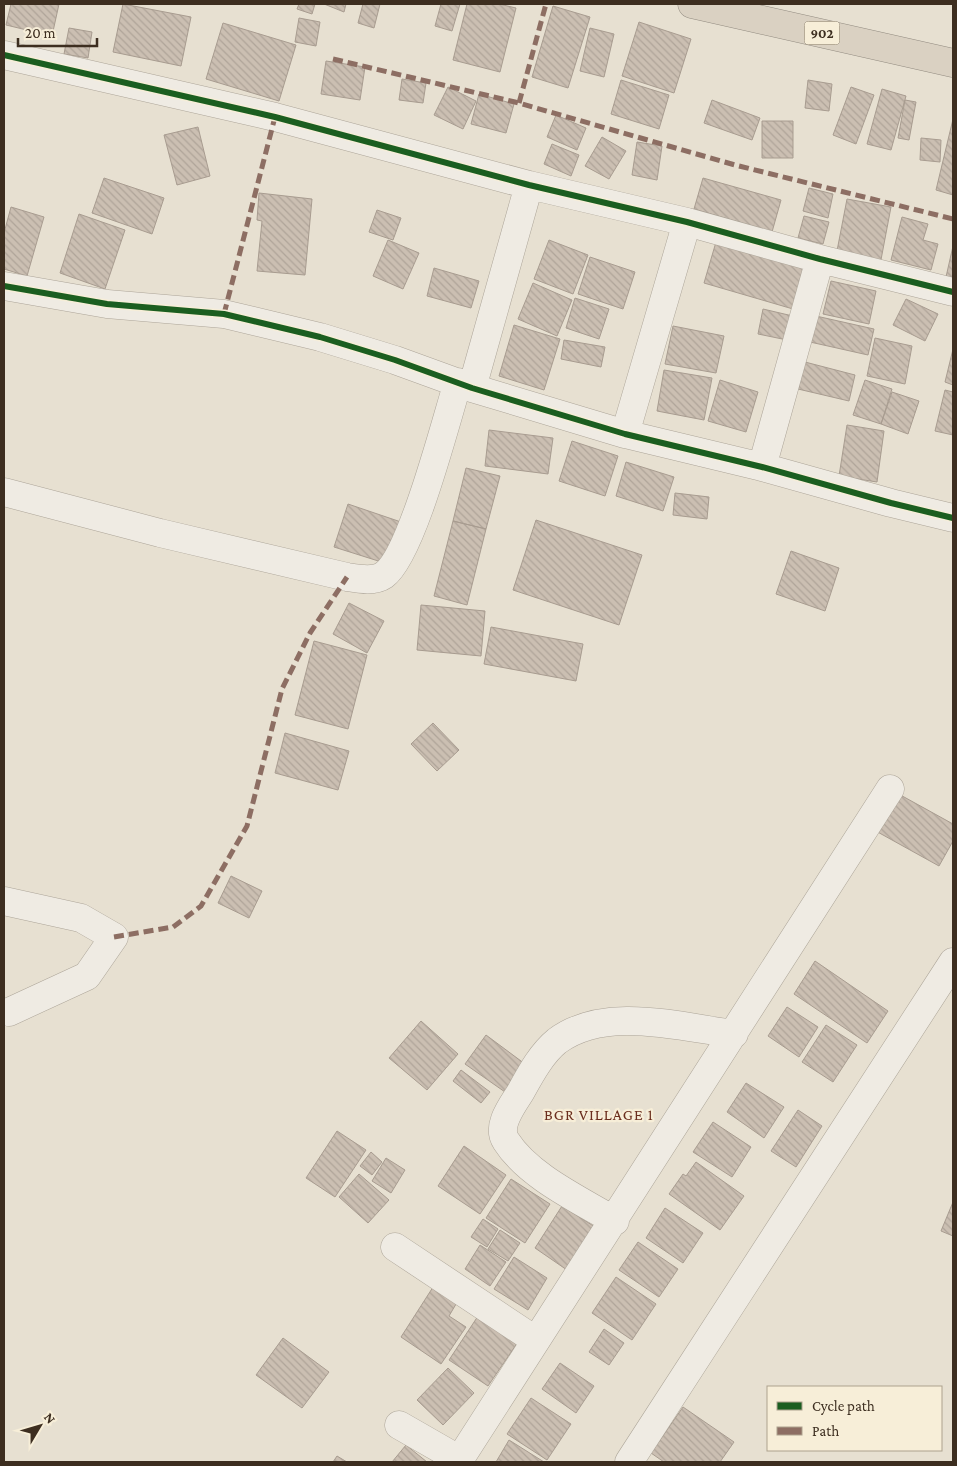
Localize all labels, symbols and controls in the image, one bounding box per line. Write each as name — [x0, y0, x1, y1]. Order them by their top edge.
scale bar — [18, 15, 96, 47]
road number: 902 — [804, 22, 840, 44]
text: 20 m — [25, 25, 56, 41]
district label: BGR VILLAGE 1 — [544, 1106, 654, 1123]
legend — [767, 1386, 942, 1451]
text: Cycle path — [812, 1398, 875, 1415]
north arrow — [15, 1401, 65, 1451]
text: N — [41, 1409, 60, 1427]
text: Path — [812, 1423, 839, 1439]

